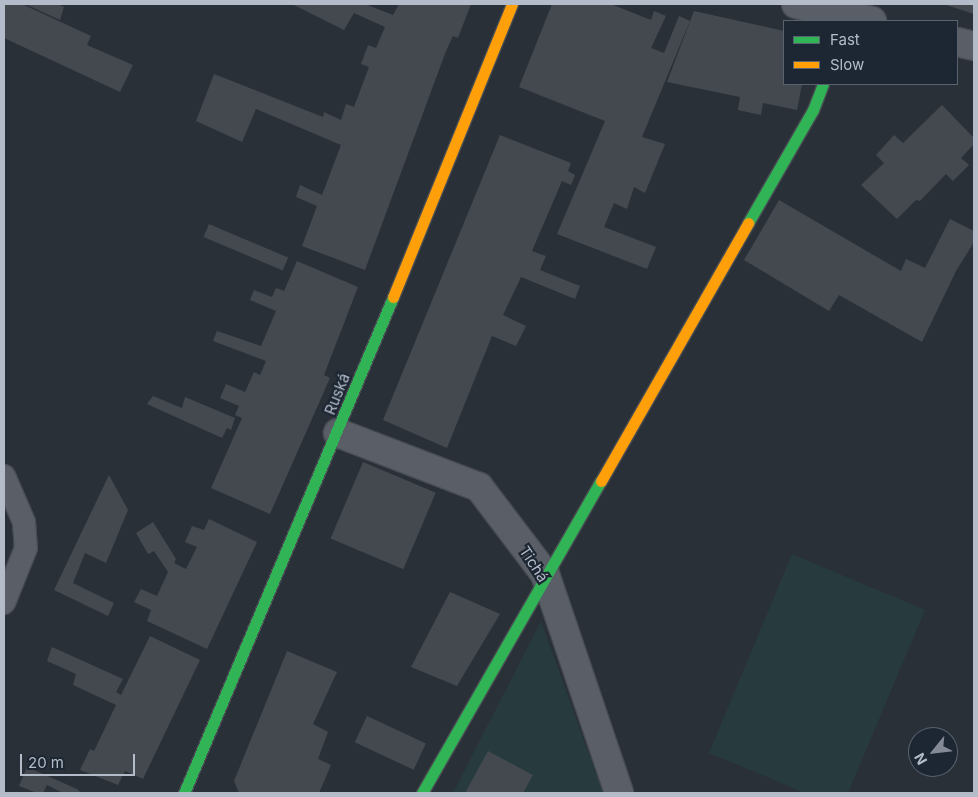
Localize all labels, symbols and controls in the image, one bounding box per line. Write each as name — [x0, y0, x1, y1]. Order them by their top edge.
legend — [783, 20, 958, 85]
text: Fast — [830, 30, 860, 49]
text: Slow — [830, 55, 864, 74]
street label: Ruská — [321, 371, 353, 417]
street label: Tichá — [516, 543, 552, 585]
north arrow — [908, 727, 958, 777]
scale bar — [22, 744, 138, 776]
text: N — [910, 750, 930, 768]
text: 20 m — [28, 753, 64, 772]

